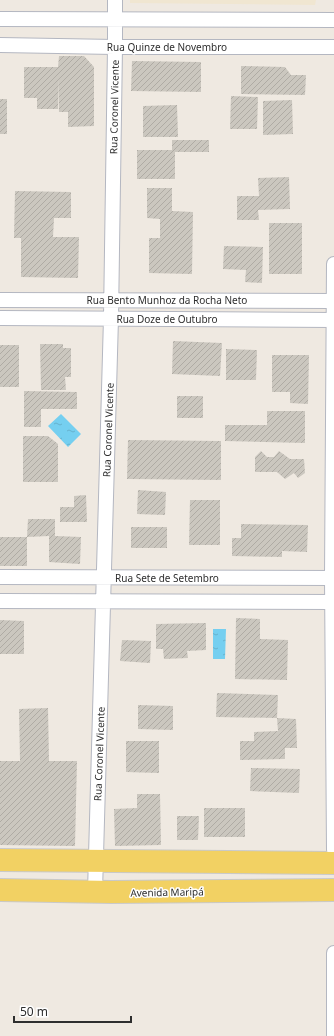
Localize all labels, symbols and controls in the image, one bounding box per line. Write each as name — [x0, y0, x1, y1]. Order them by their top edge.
street label: Rua Quinze de Novembro — [107, 40, 227, 54]
street label: Rua Coronel Vicente — [106, 59, 122, 154]
street label: Rua Bento Munhoz da Rocha Neto — [87, 293, 247, 307]
street label: Rua Doze de Outubro — [116, 312, 218, 326]
street label: Rua Coronel Vicente — [99, 382, 117, 477]
street label: Rua Sete de Setembro — [115, 571, 219, 585]
street label: Rua Coronel Vicente — [90, 706, 108, 801]
street label: Avenida Maripá — [130, 884, 204, 900]
scale bar — [14, 998, 131, 1024]
text: 50 m — [20, 1003, 48, 1020]

